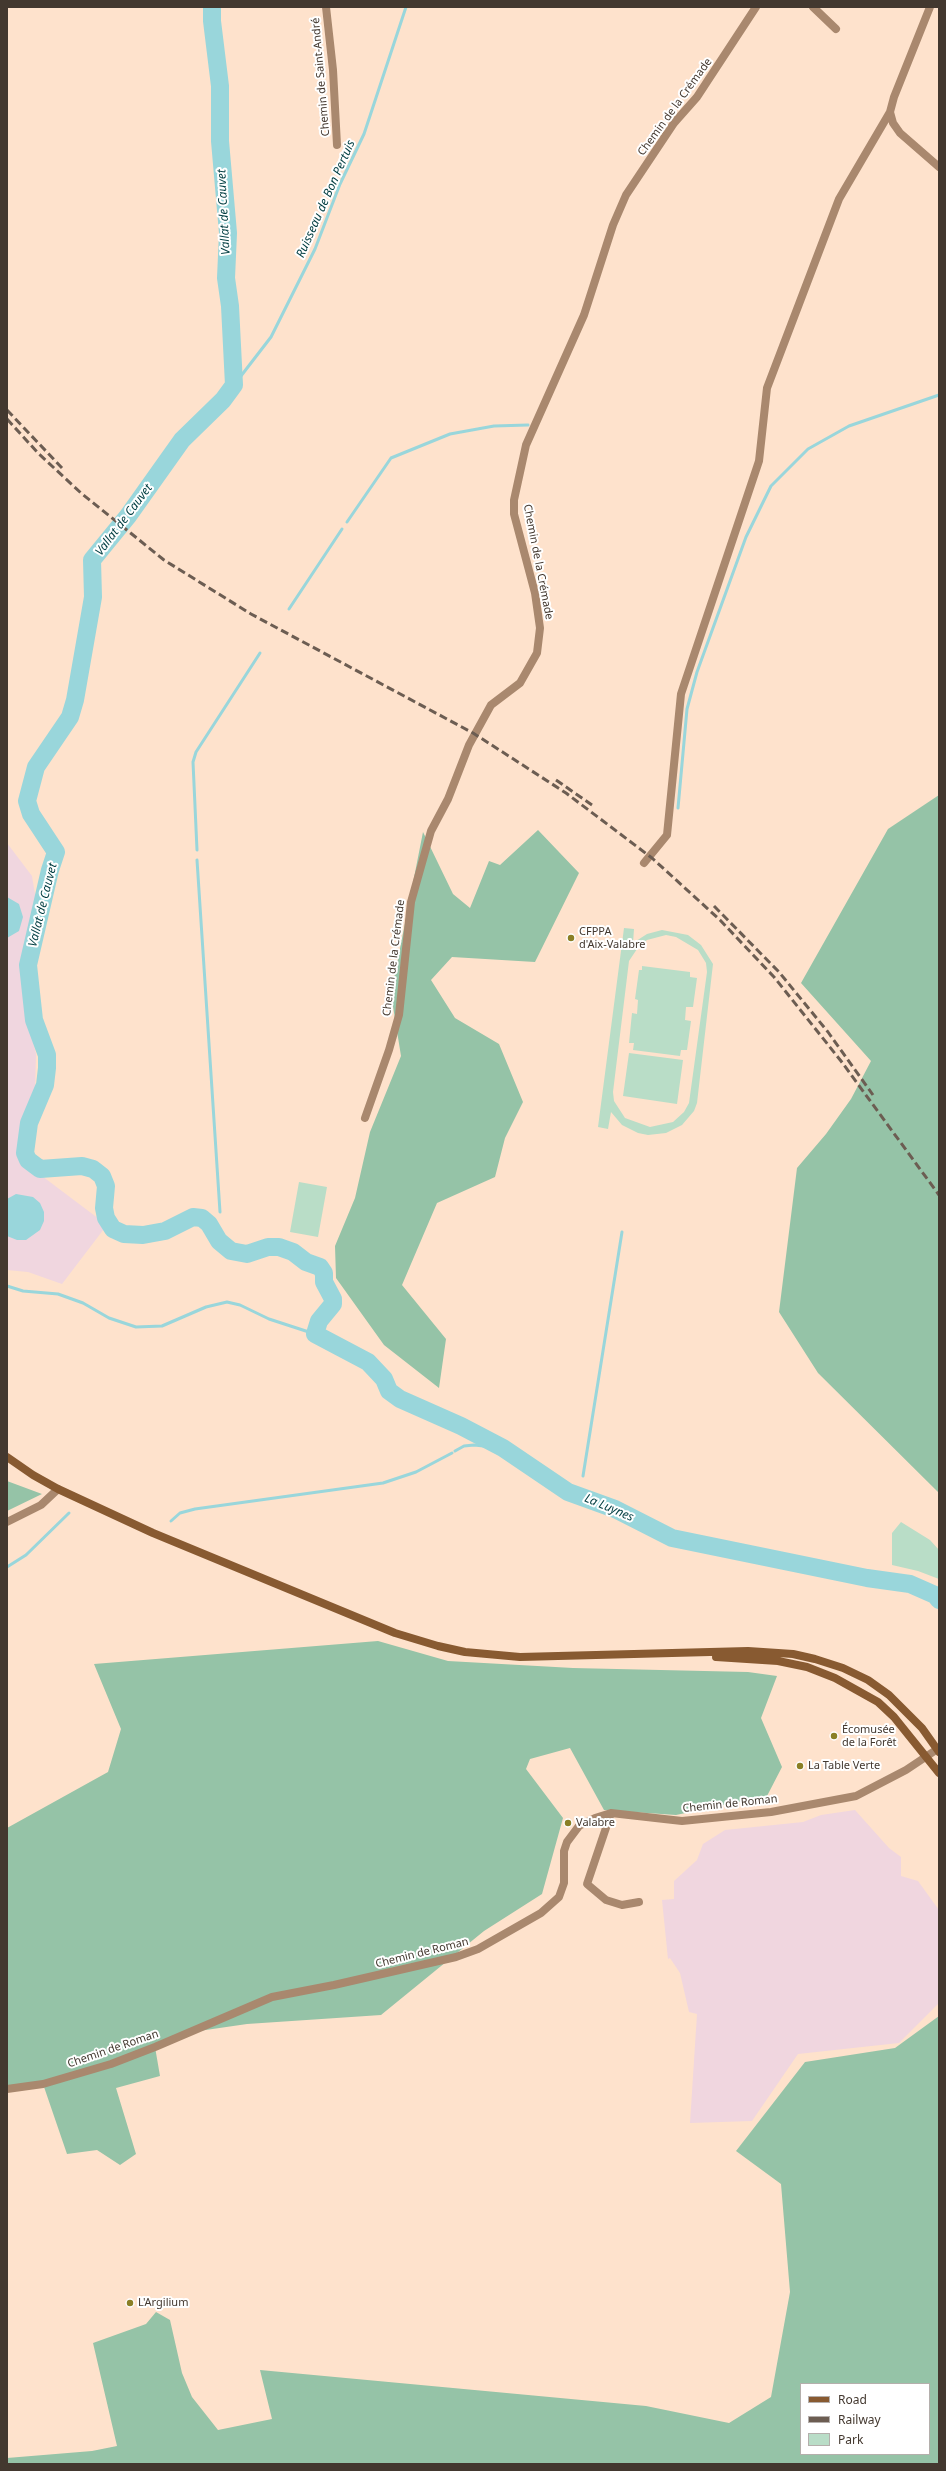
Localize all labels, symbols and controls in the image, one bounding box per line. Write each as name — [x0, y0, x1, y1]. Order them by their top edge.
street label: Chemin de Saint-André — [309, 17, 333, 137]
street label: Chemin de la Crémade — [635, 56, 715, 158]
water label: Ruisseau de Bon Pertuis — [294, 138, 358, 260]
water label: Vallat de Cauvet — [215, 169, 233, 255]
water label: Vallat de Cauvet — [92, 481, 156, 559]
street label: Chemin de la Crémade — [520, 503, 556, 621]
water label: Vallat de Cauvet — [26, 862, 60, 948]
street label: Chemin de la Crémade — [380, 899, 408, 1017]
place label: CFPPA d'Aix-Valabre — [579, 925, 646, 951]
marker: CFPPA d'Aix-Valabre — [566, 933, 576, 943]
water label: La Luynes — [582, 1491, 636, 1525]
place label: Écomusée de la Forêt — [842, 1723, 897, 1749]
marker: Écomusée de la Forêt — [829, 1731, 839, 1741]
place label: La Table Verte — [808, 1759, 880, 1773]
marker: La Table Verte — [795, 1761, 805, 1771]
street label: Chemin de Roman — [682, 1792, 778, 1816]
place label: Valabre — [576, 1816, 615, 1830]
marker: Valabre — [563, 1818, 573, 1828]
street label: Chemin de Roman — [374, 1935, 470, 1971]
street label: Chemin de Roman — [66, 2027, 160, 2071]
place label: L'Argilium — [138, 2296, 188, 2310]
marker: L'Argilium — [125, 2298, 135, 2308]
legend — [800, 2383, 930, 2455]
text: Road — [838, 2391, 867, 2408]
text: Railway — [838, 2411, 881, 2428]
text: Park — [838, 2431, 863, 2448]

